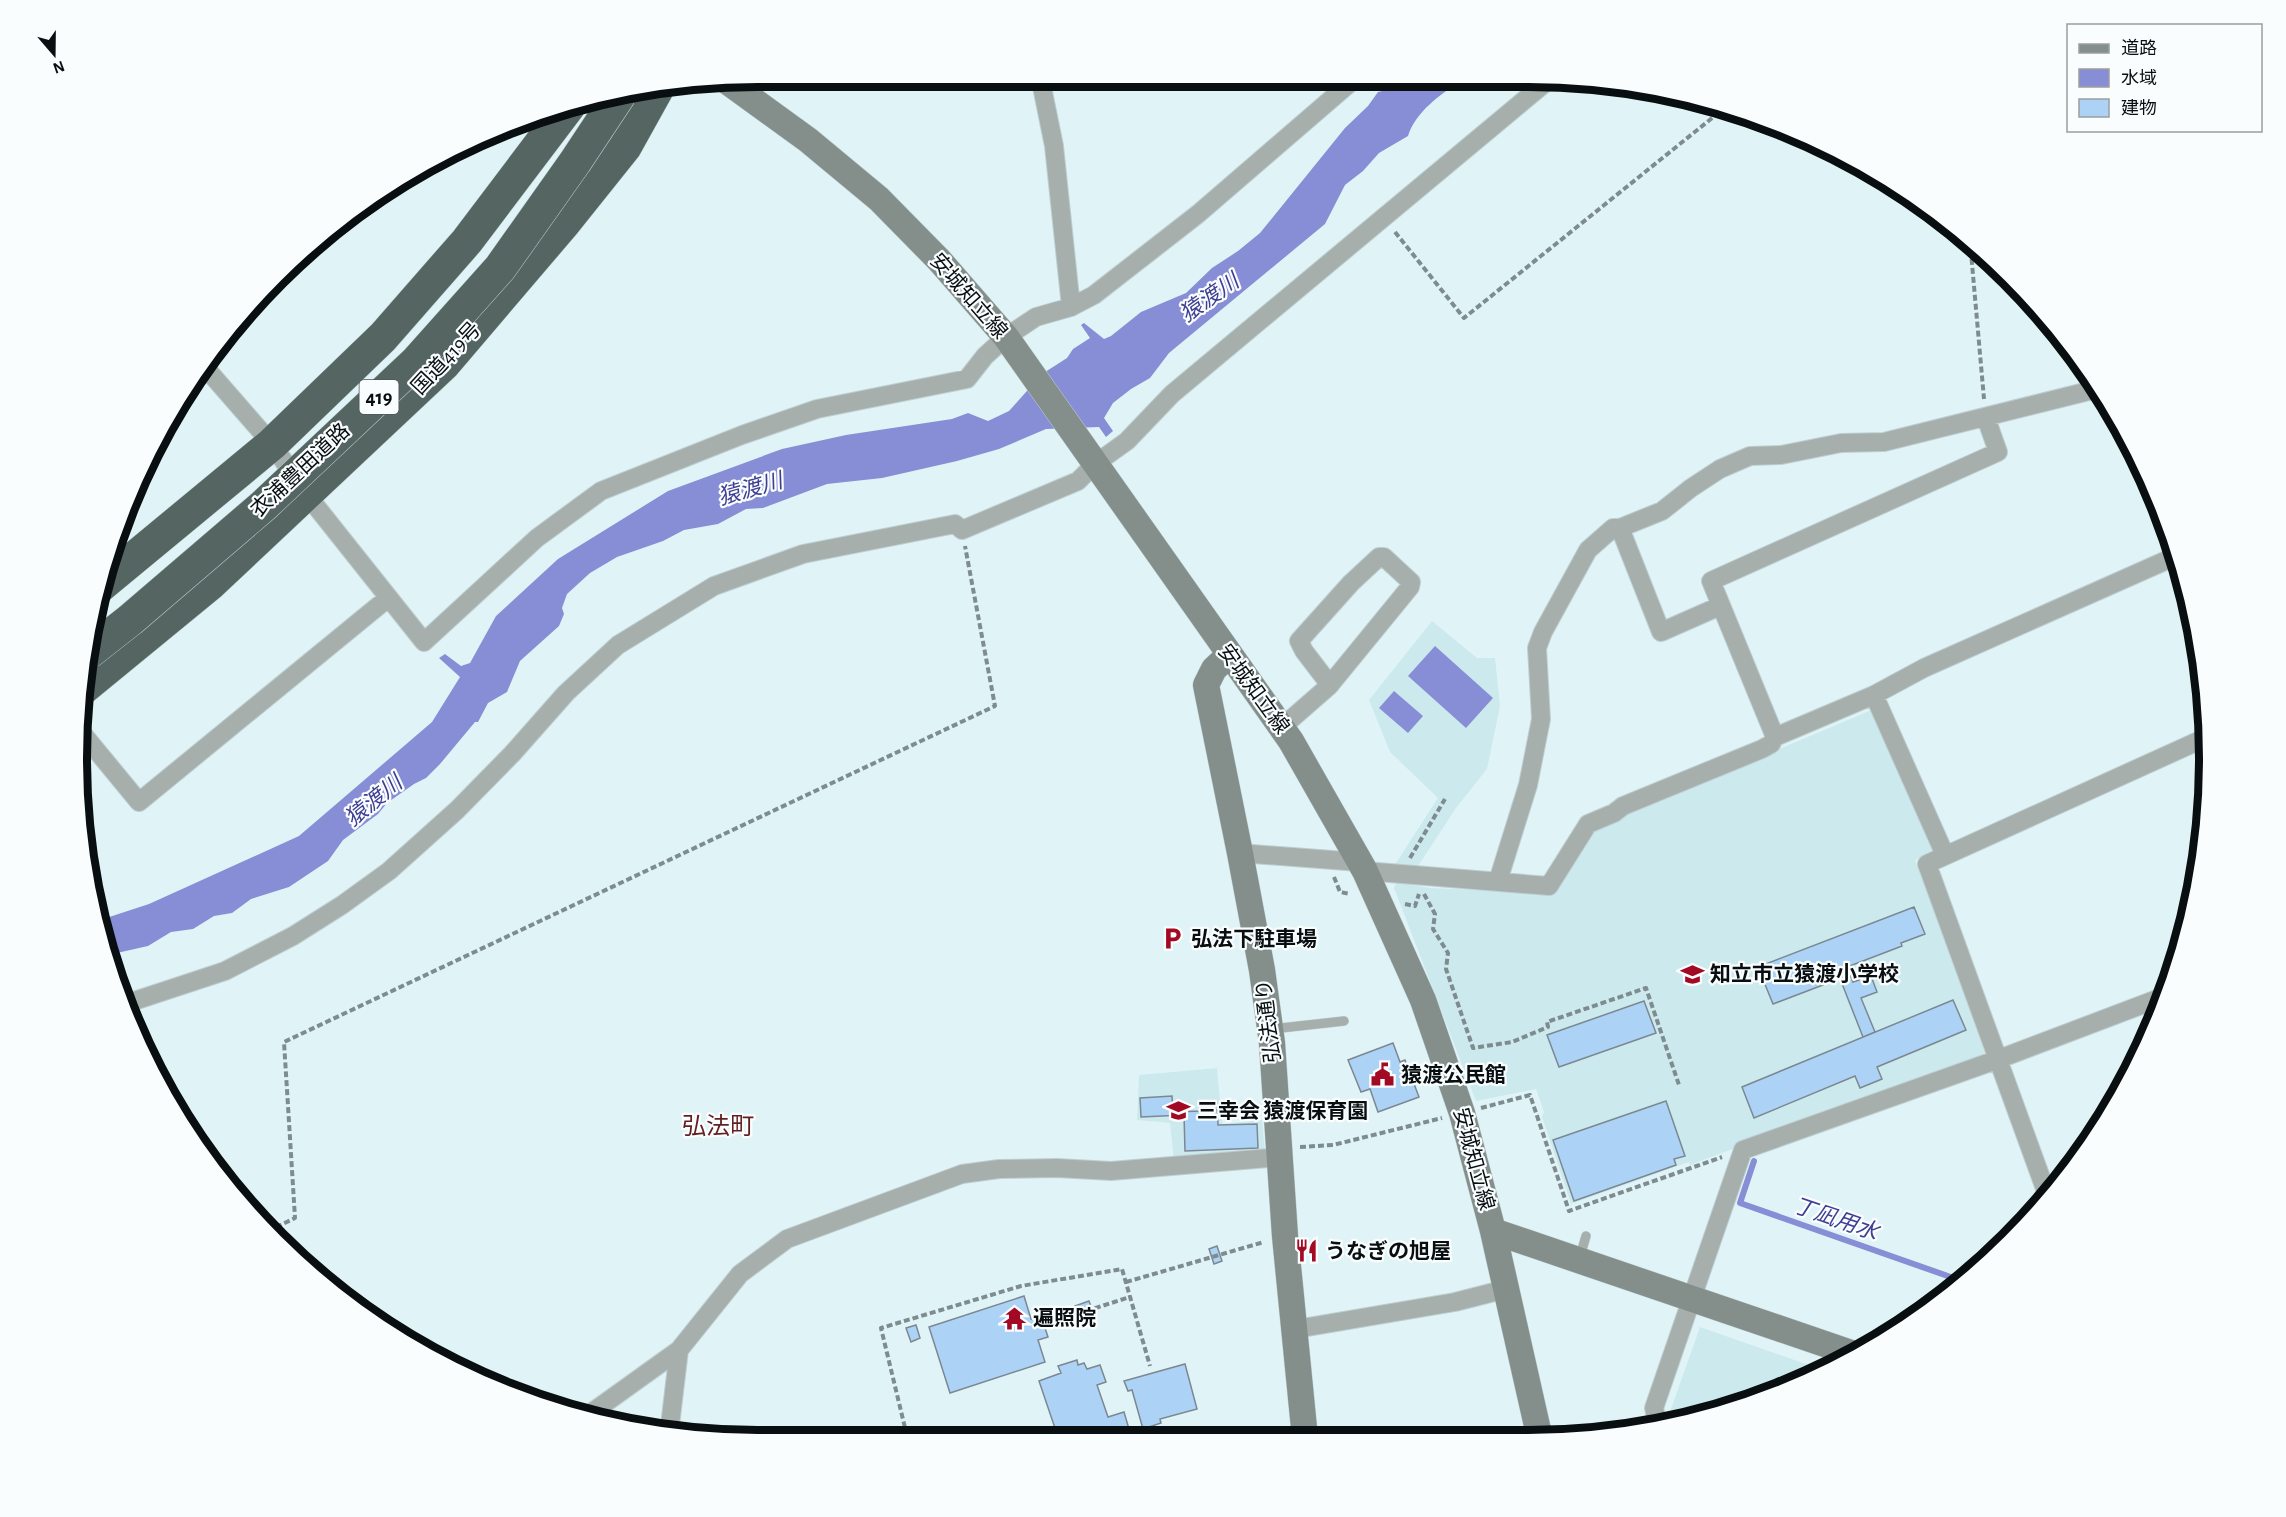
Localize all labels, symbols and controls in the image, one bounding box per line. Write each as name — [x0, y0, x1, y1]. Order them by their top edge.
north arrow — [24, 24, 84, 84]
legend — [2067, 24, 2262, 132]
text: 道路 — [2121, 38, 2157, 58]
text: N — [51, 58, 67, 77]
text: 水域 — [2121, 69, 2157, 88]
text: 建物 — [2121, 98, 2157, 118]
street label: 安城知立線 — [926, 249, 1012, 343]
water label: 猿渡川 — [1176, 268, 1245, 326]
street label: 国道419号 — [407, 318, 485, 398]
road number: 419 — [360, 380, 398, 414]
street label: 衣浦豊田道路 — [246, 419, 354, 521]
water label: 猿渡川 — [715, 468, 787, 509]
street label: 安城知立線 — [1214, 640, 1294, 738]
water label: 猿渡川 — [340, 769, 408, 830]
parking icon: 弘法下駐車場 — [1160, 926, 1186, 952]
place label: 弘法下駐車場 — [1191, 928, 1317, 950]
school or university icon: 知立市立猿渡小学校 — [1679, 961, 1705, 987]
place label: 知立市立猿渡小学校 — [1710, 963, 1899, 985]
street label: 弘法通り — [1252, 978, 1284, 1064]
public building icon: 猿渡公民館 — [1370, 1062, 1396, 1088]
place label: 猿渡公民館 — [1401, 1064, 1506, 1086]
school or university icon: 三幸会 猿渡保育園 — [1166, 1098, 1192, 1124]
place label: 三幸会 猿渡保育園 — [1197, 1100, 1368, 1122]
street label: 安城知立線 — [1450, 1105, 1498, 1213]
district label: 弘法町 — [682, 1114, 754, 1139]
water label: 丁凪用水 — [1790, 1193, 1883, 1244]
restaurant icon: うなぎの旭屋 — [1294, 1238, 1320, 1264]
place label: うなぎの旭屋 — [1325, 1240, 1451, 1262]
temple icon: 遍照院 — [1002, 1305, 1028, 1331]
place label: 遍照院 — [1033, 1307, 1096, 1329]

